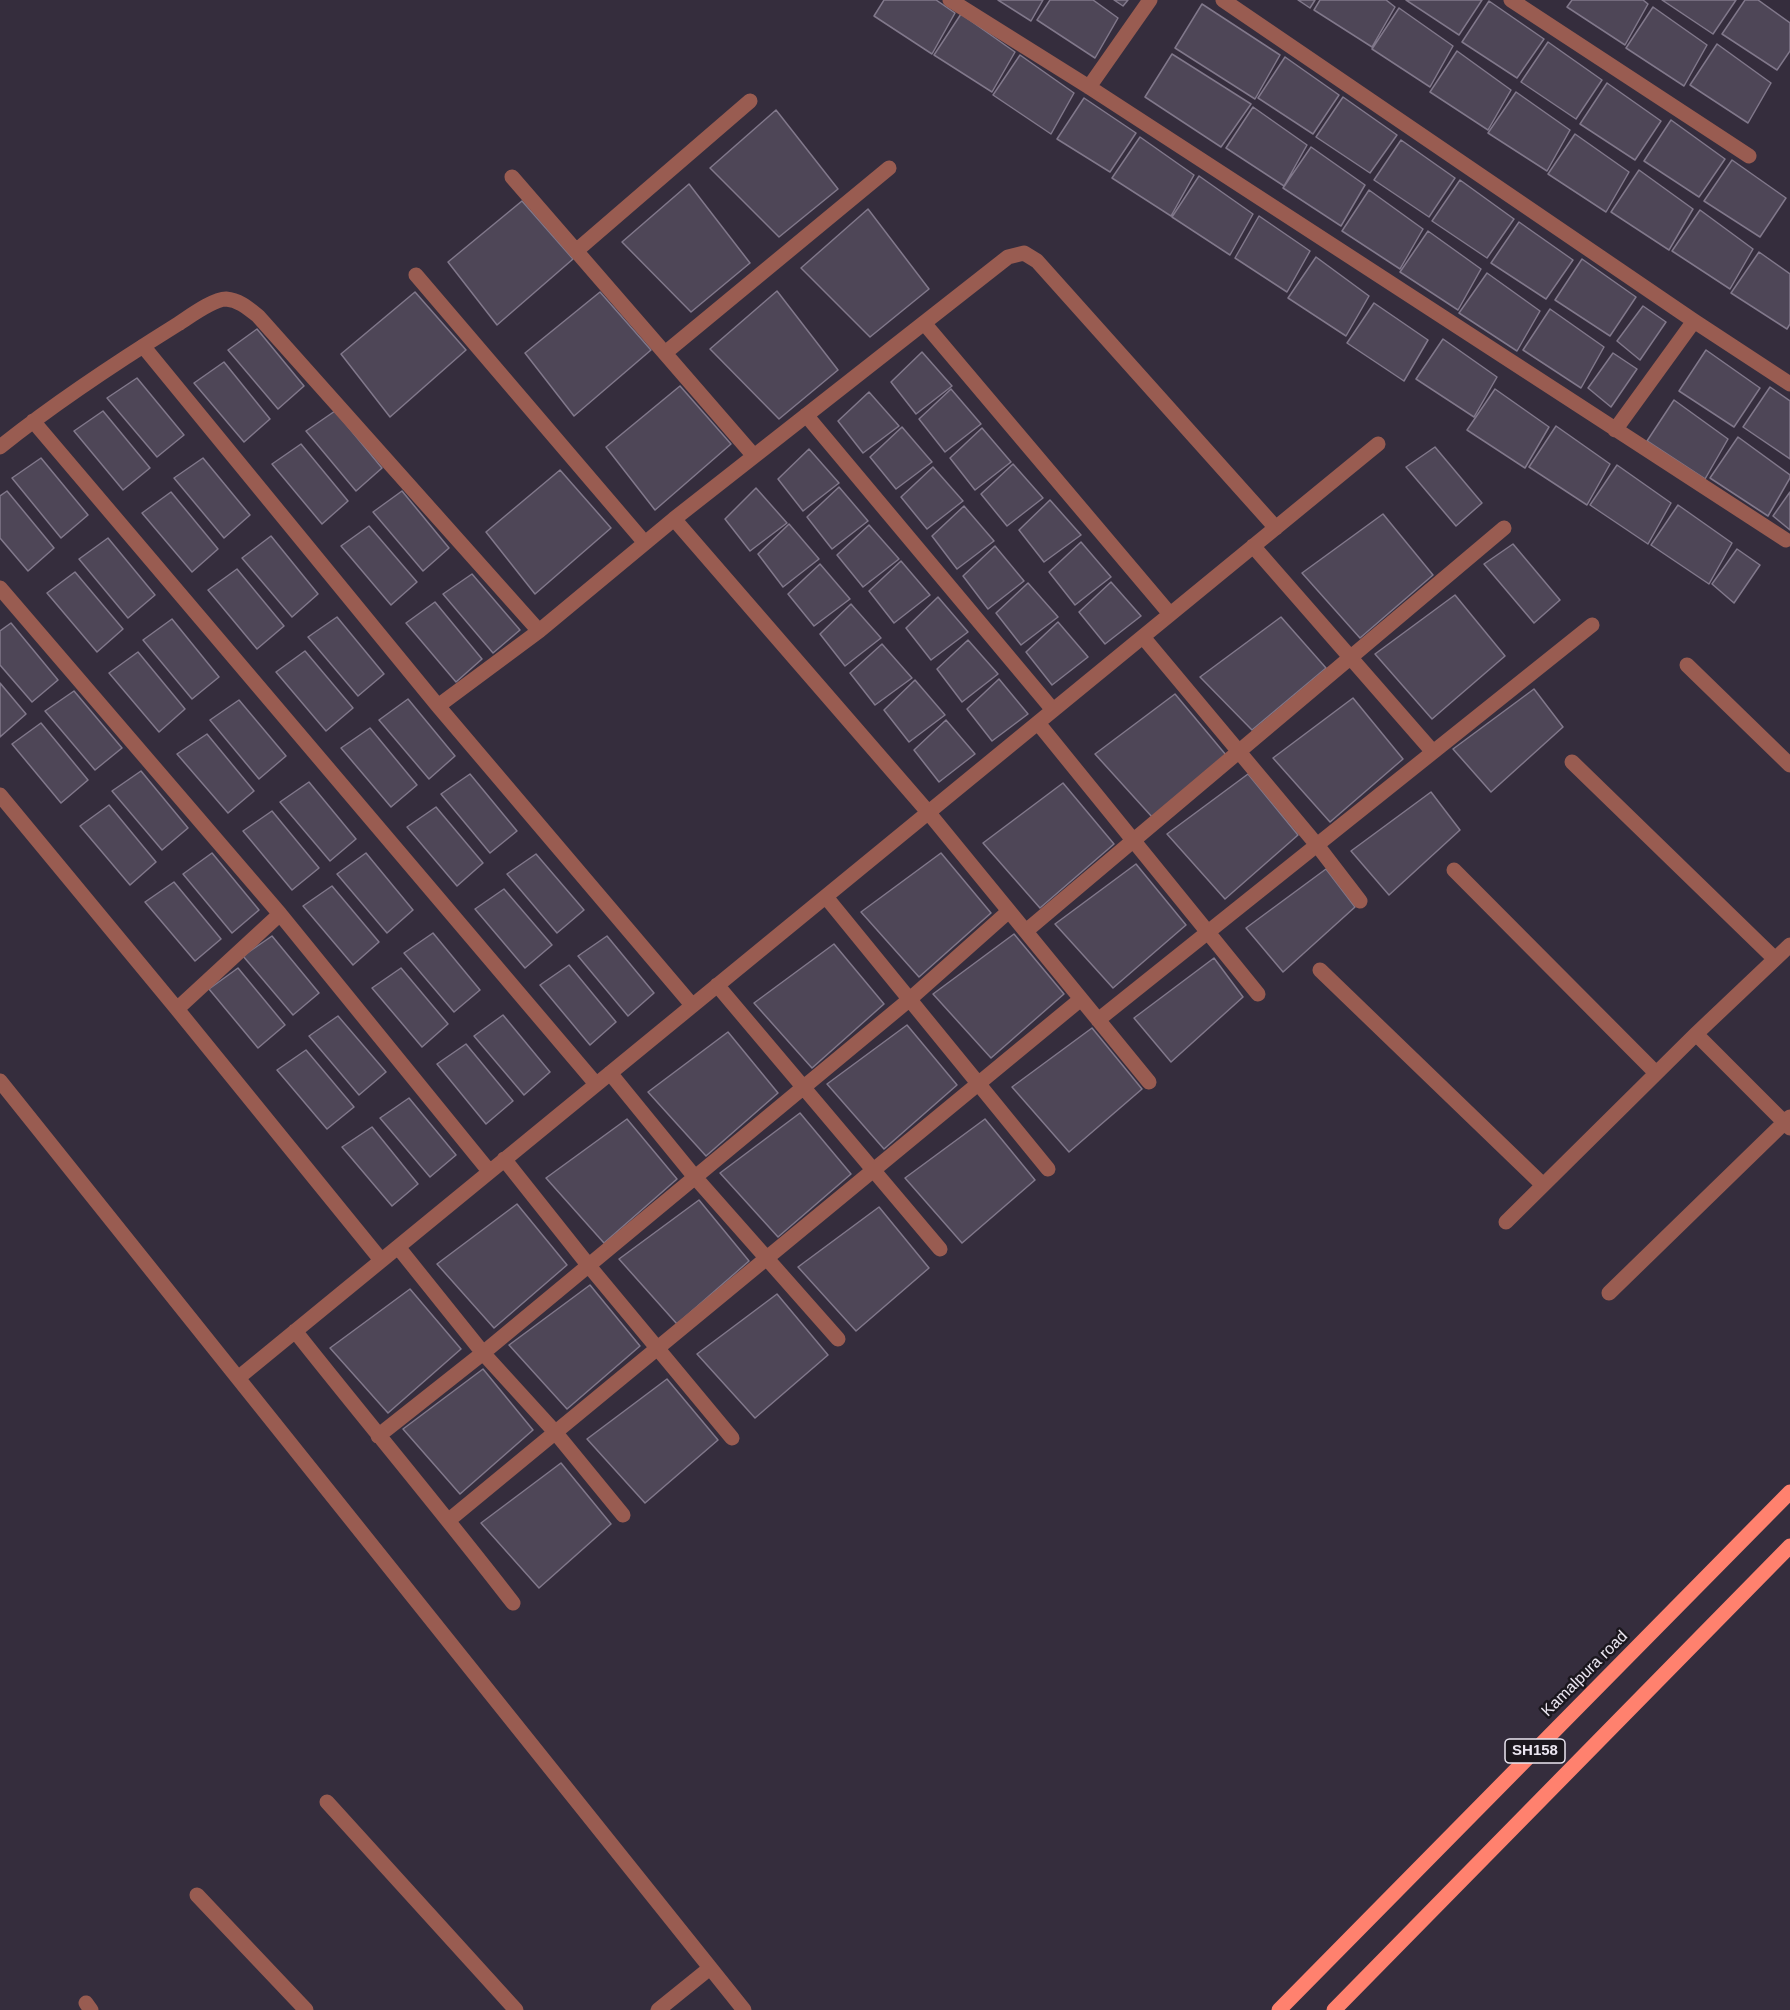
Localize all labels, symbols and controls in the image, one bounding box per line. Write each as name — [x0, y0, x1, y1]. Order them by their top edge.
street label: Kamalpura road — [1538, 1627, 1632, 1721]
road number: SH158 — [1505, 1739, 1565, 1763]

